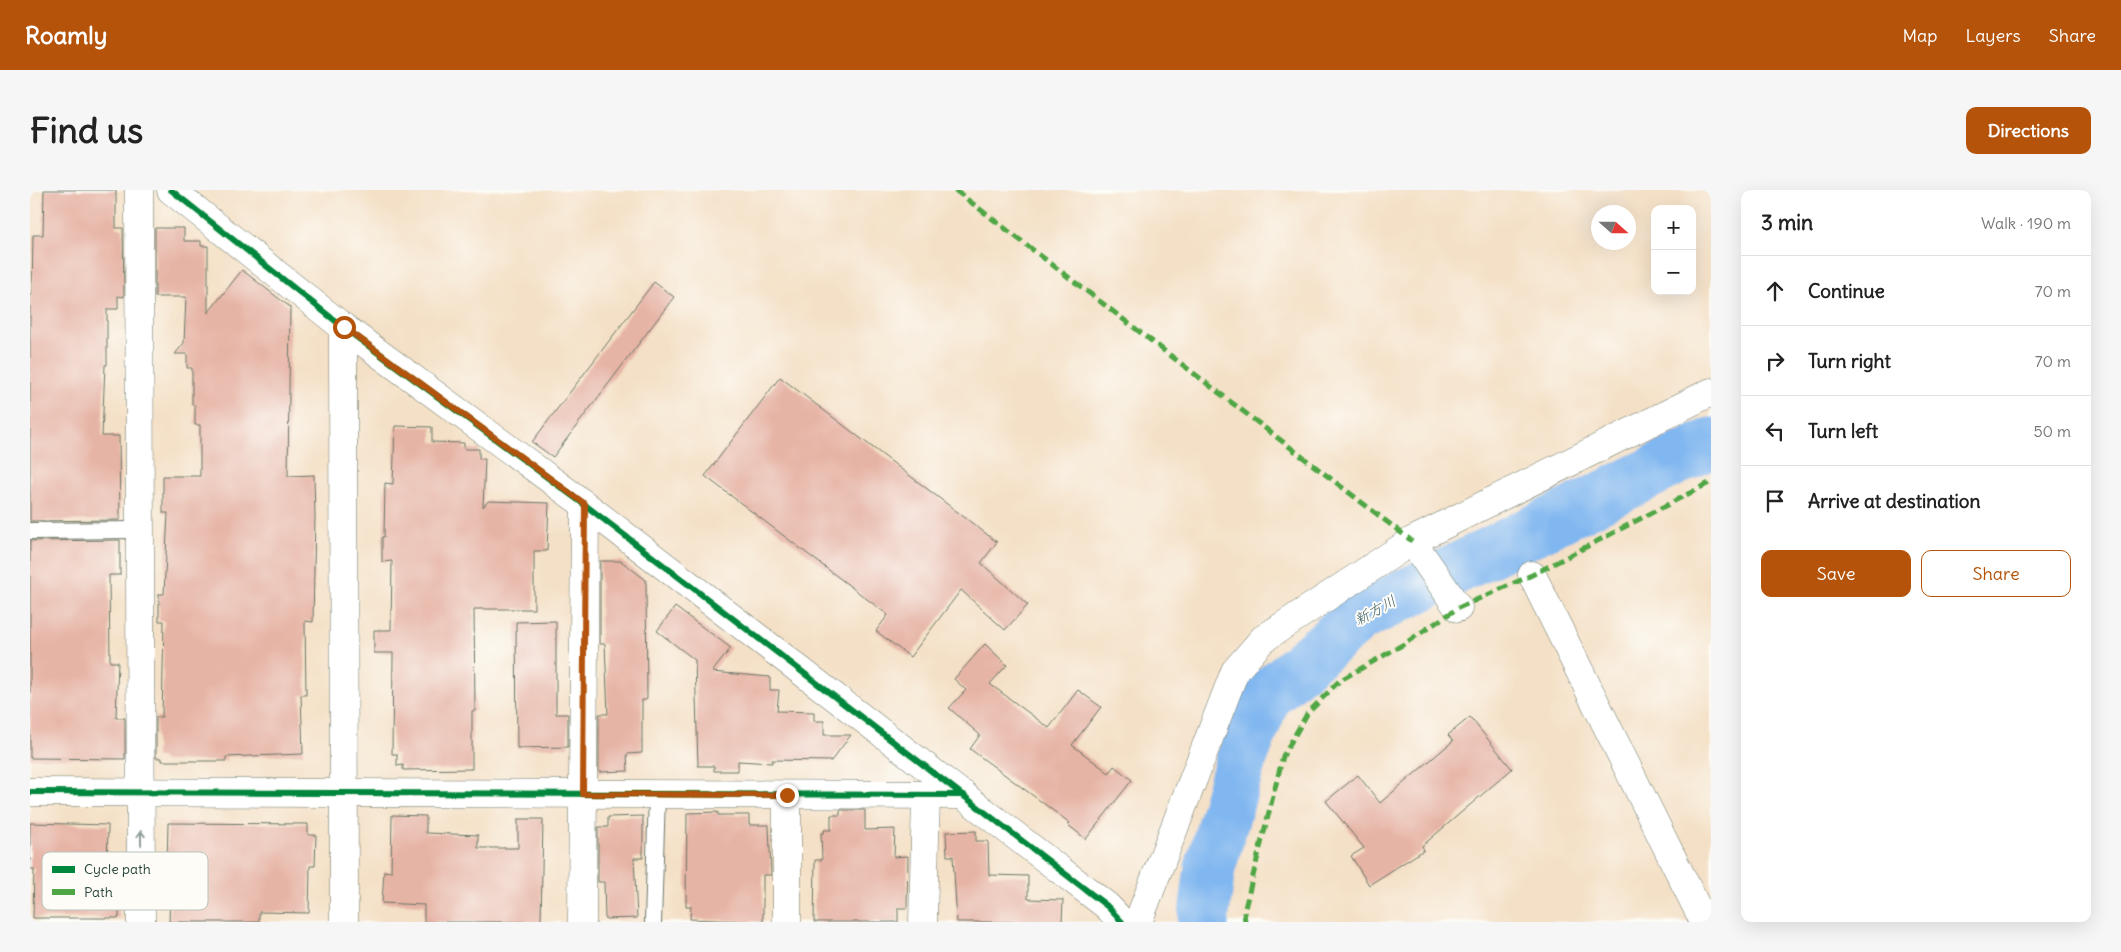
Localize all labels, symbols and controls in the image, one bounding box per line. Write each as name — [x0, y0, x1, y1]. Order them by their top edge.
text: Roamly — [25, 20, 107, 50]
text: Map — [1902, 24, 1937, 47]
text: Layers — [1965, 24, 2021, 47]
text: Share — [2049, 24, 2096, 47]
button: Directions — [1966, 107, 2091, 154]
text: Find us — [30, 108, 143, 152]
north arrow — [1591, 205, 1636, 250]
map controls — [1651, 205, 1696, 295]
button: + — [1651, 205, 1696, 250]
text: 3 min — [1761, 209, 1813, 236]
text: Walk · 190 m — [1981, 213, 2071, 233]
button: − — [1651, 250, 1696, 295]
icon: ahead — [1761, 277, 1789, 305]
text: Continue — [1808, 279, 1885, 303]
text: 70 m — [2035, 281, 2071, 301]
route start — [333, 316, 356, 339]
icon: right — [1761, 347, 1789, 375]
text: Turn right — [1808, 349, 1891, 373]
text: 70 m — [2035, 351, 2071, 371]
icon: left — [1761, 417, 1789, 445]
text: Turn left — [1808, 419, 1878, 443]
text: 50 m — [2033, 421, 2071, 441]
icon: arrive — [1761, 487, 1789, 515]
text: Arrive at destination — [1808, 489, 1981, 513]
button: Save — [1761, 550, 1911, 597]
button: Share — [1921, 550, 2071, 597]
water label: 新方川 — [1351, 591, 1399, 629]
route end — [776, 784, 799, 807]
one-way arrow — [136, 831, 146, 847]
legend — [42, 852, 208, 910]
text: Cycle path — [84, 860, 151, 878]
text: Path — [84, 883, 113, 901]

